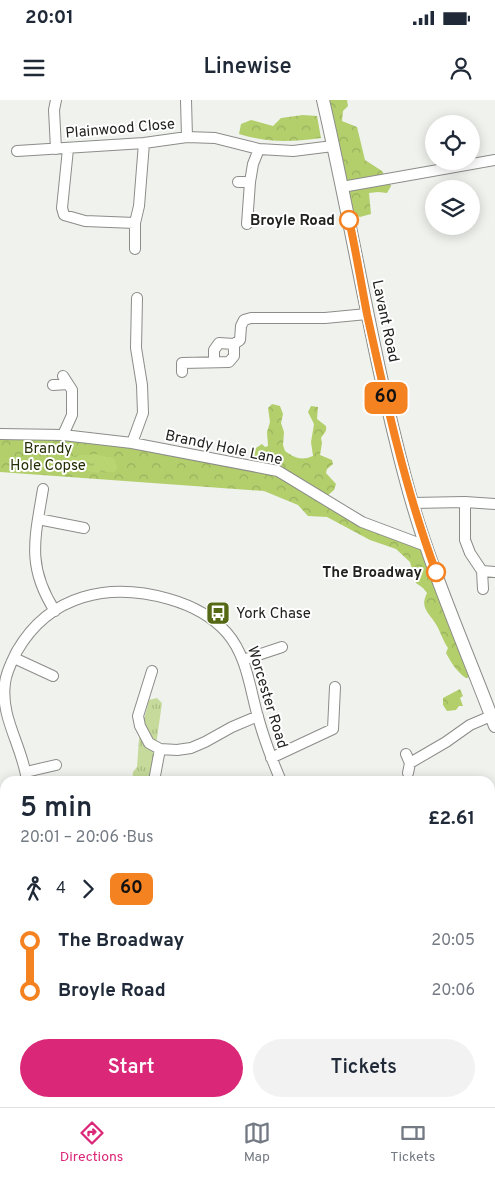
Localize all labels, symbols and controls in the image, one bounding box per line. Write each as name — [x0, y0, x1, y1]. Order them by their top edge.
text: 20:01 — [25, 6, 74, 30]
icon: menu — [20, 54, 48, 82]
text: Linewise — [203, 54, 292, 81]
icon: person — [447, 54, 475, 82]
street label: Plainwood Close — [65, 115, 176, 144]
map controls — [425, 115, 480, 235]
button: locate — [425, 115, 480, 170]
button: layers — [425, 180, 480, 235]
marker: Broyle Road — [339, 210, 359, 230]
place label: Broyle Road — [250, 212, 335, 231]
street label: Lavant Road — [367, 278, 403, 364]
line badge: 60 — [364, 382, 408, 414]
text: 60 — [375, 386, 397, 409]
street label: Brandy Hole Lane — [163, 427, 284, 470]
park label: Brandy Hole Copse — [10, 440, 86, 476]
marker: The Broadway — [426, 562, 446, 582]
place label: The Broadway — [322, 564, 422, 583]
bus stop icon: York Chase — [205, 600, 231, 626]
place label: York Chase — [236, 605, 311, 624]
street label: Worcester Road — [242, 644, 291, 751]
text: 5 min — [20, 791, 92, 827]
text: £2.61 — [428, 807, 475, 831]
text: 20:01 – 20:06 · Bus — [20, 828, 154, 848]
icon: walk — [20, 875, 48, 903]
icon: forward — [74, 875, 102, 903]
text: 60 — [120, 877, 143, 900]
text: 4 — [56, 879, 66, 899]
text: The Broadway — [58, 929, 184, 953]
text: 20:05 — [431, 931, 475, 951]
text: Broyle Road — [58, 979, 166, 1003]
text: 20:06 — [432, 981, 475, 1001]
button: Start — [20, 1039, 243, 1097]
button: Tickets — [253, 1039, 475, 1097]
tab: Directions — [60, 1119, 123, 1166]
tab: Map — [243, 1119, 271, 1166]
tab: Tickets — [390, 1119, 435, 1166]

